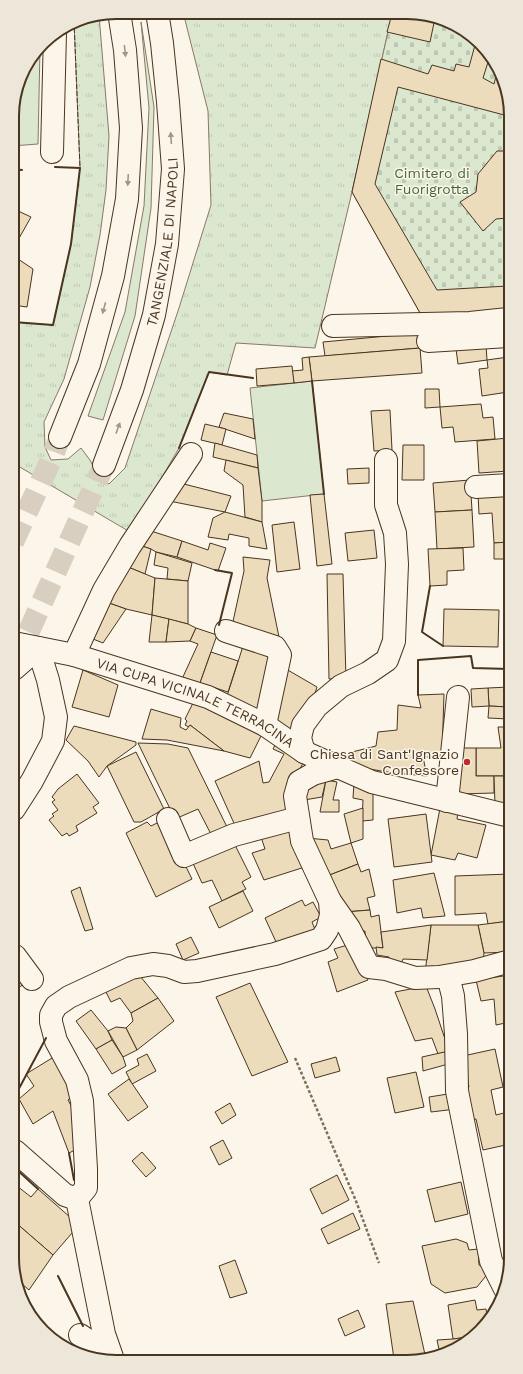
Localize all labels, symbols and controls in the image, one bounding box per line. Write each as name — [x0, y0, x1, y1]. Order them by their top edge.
one-way arrow — [122, 45, 128, 57]
one-way arrow — [167, 132, 174, 144]
street label: TANGENZIALE DI NAPOLI — [143, 157, 181, 328]
park label: Cimitero di Fuorigrotta — [394, 165, 470, 197]
one-way arrow — [124, 174, 131, 186]
one-way arrow — [101, 302, 107, 314]
one-way arrow — [115, 422, 121, 434]
street label: VIA CUPA VICINALE TERRACINA — [95, 655, 297, 751]
place label: Chiesa di Sant'Ignazio Confessore — [310, 746, 459, 778]
marker: Chiesa di Sant'Ignazio Confessore — [462, 757, 472, 767]

